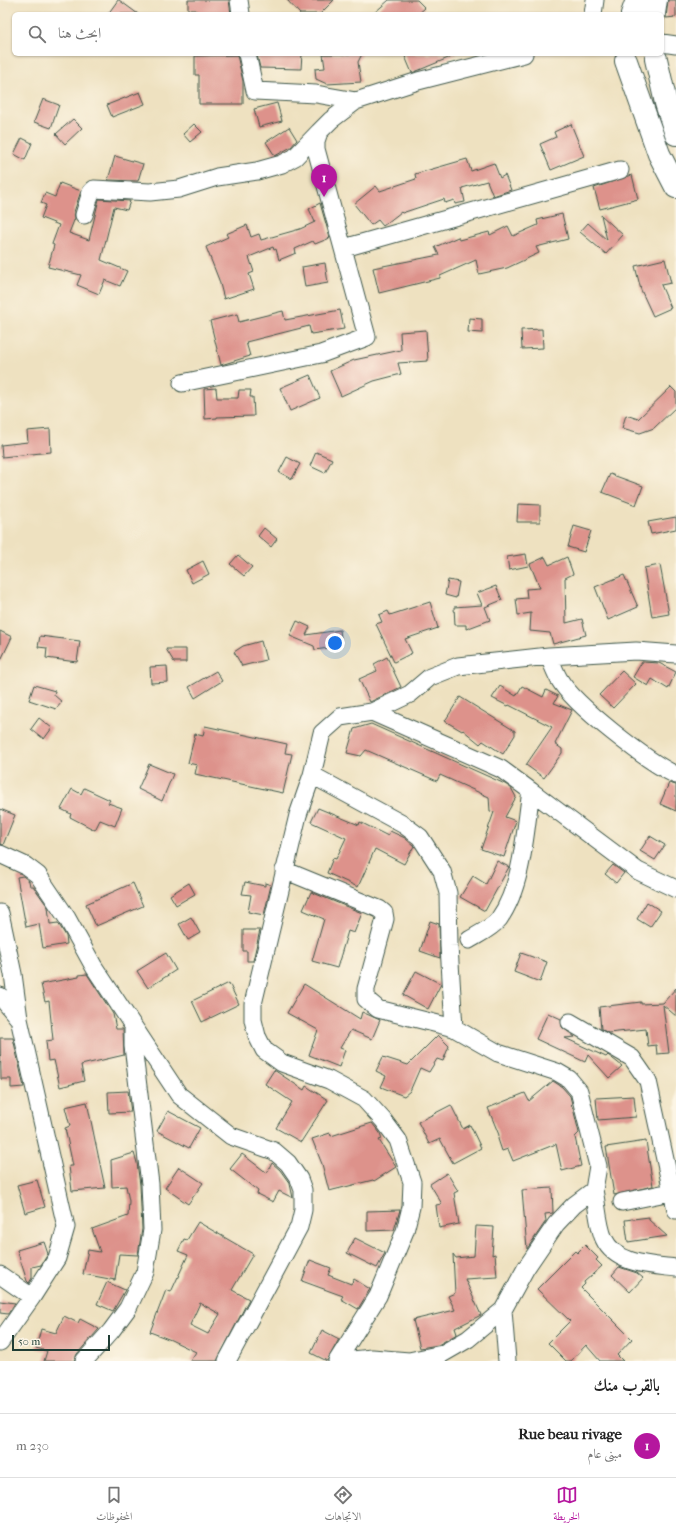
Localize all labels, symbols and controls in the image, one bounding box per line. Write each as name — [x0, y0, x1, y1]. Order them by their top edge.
search box — [12, 12, 664, 56]
icon: search — [26, 23, 48, 45]
text: ابحث هنا — [58, 24, 101, 42]
pin: 1 — [311, 164, 337, 197]
your location — [325, 633, 345, 653]
scale bar — [12, 1333, 110, 1352]
text: 50 m — [18, 1335, 40, 1348]
text: بالقرب منك — [594, 1375, 660, 1395]
text: Rue beau rivage — [518, 1425, 622, 1443]
text: 230 m — [16, 1438, 49, 1453]
text: 1 — [645, 1438, 649, 1453]
text: مبنى عام — [588, 1446, 622, 1461]
tab: المحفوظات — [96, 1484, 132, 1527]
tab: الاتجاهات — [324, 1484, 361, 1527]
tab: الخريطة — [553, 1484, 580, 1527]

